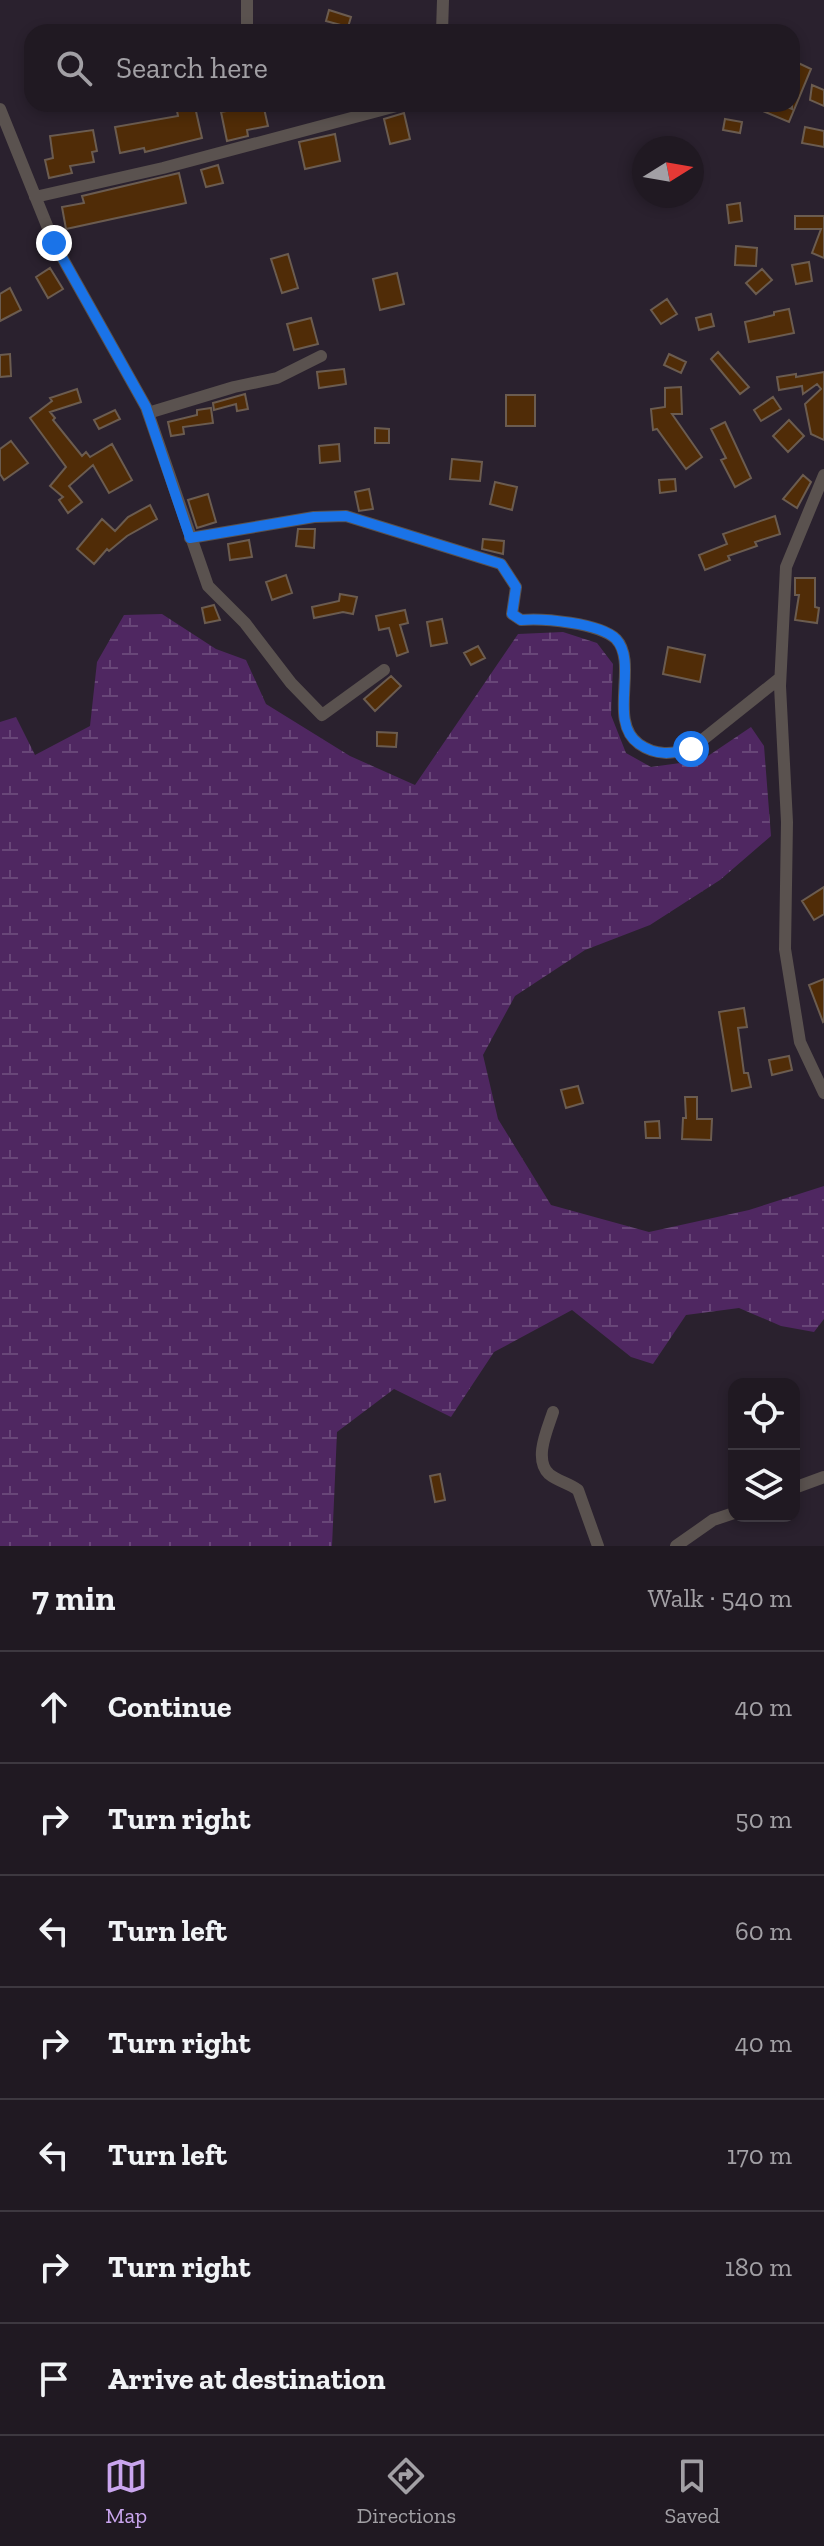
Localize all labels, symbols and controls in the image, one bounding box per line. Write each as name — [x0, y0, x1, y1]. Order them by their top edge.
search box — [24, 24, 800, 112]
icon: search — [52, 46, 96, 90]
text: Search here — [116, 50, 268, 86]
north arrow — [632, 136, 704, 208]
route end — [36, 225, 72, 261]
route start — [673, 731, 709, 767]
map controls — [728, 1378, 800, 1522]
button: locate — [728, 1378, 800, 1450]
button: layers — [728, 1450, 800, 1522]
text: 7 min — [32, 1578, 115, 1619]
text: Walk · 540 m — [648, 1582, 792, 1614]
icon: ahead — [32, 1685, 76, 1729]
text: Continue — [108, 1689, 232, 1725]
text: 40 m — [735, 1691, 792, 1723]
icon: right — [32, 1797, 76, 1841]
text: Turn right — [108, 1801, 250, 1837]
text: 50 m — [735, 1803, 792, 1835]
icon: left — [32, 1909, 76, 1953]
text: Turn left — [108, 1913, 227, 1949]
text: 60 m — [735, 1915, 792, 1947]
icon: right — [32, 2021, 76, 2065]
text: Turn right — [108, 2025, 250, 2061]
text: 40 m — [735, 2027, 792, 2059]
icon: left — [32, 2133, 76, 2177]
text: Turn left — [108, 2137, 227, 2173]
text: 170 m — [727, 2139, 792, 2171]
icon: right — [32, 2245, 76, 2289]
text: Turn right — [108, 2249, 250, 2285]
text: 180 m — [725, 2251, 792, 2283]
icon: arrive — [32, 2357, 76, 2401]
text: Arrive at destination — [108, 2361, 385, 2397]
tab: Map — [104, 2454, 148, 2529]
tab: Directions — [357, 2454, 456, 2529]
tab: Saved — [665, 2454, 720, 2529]

